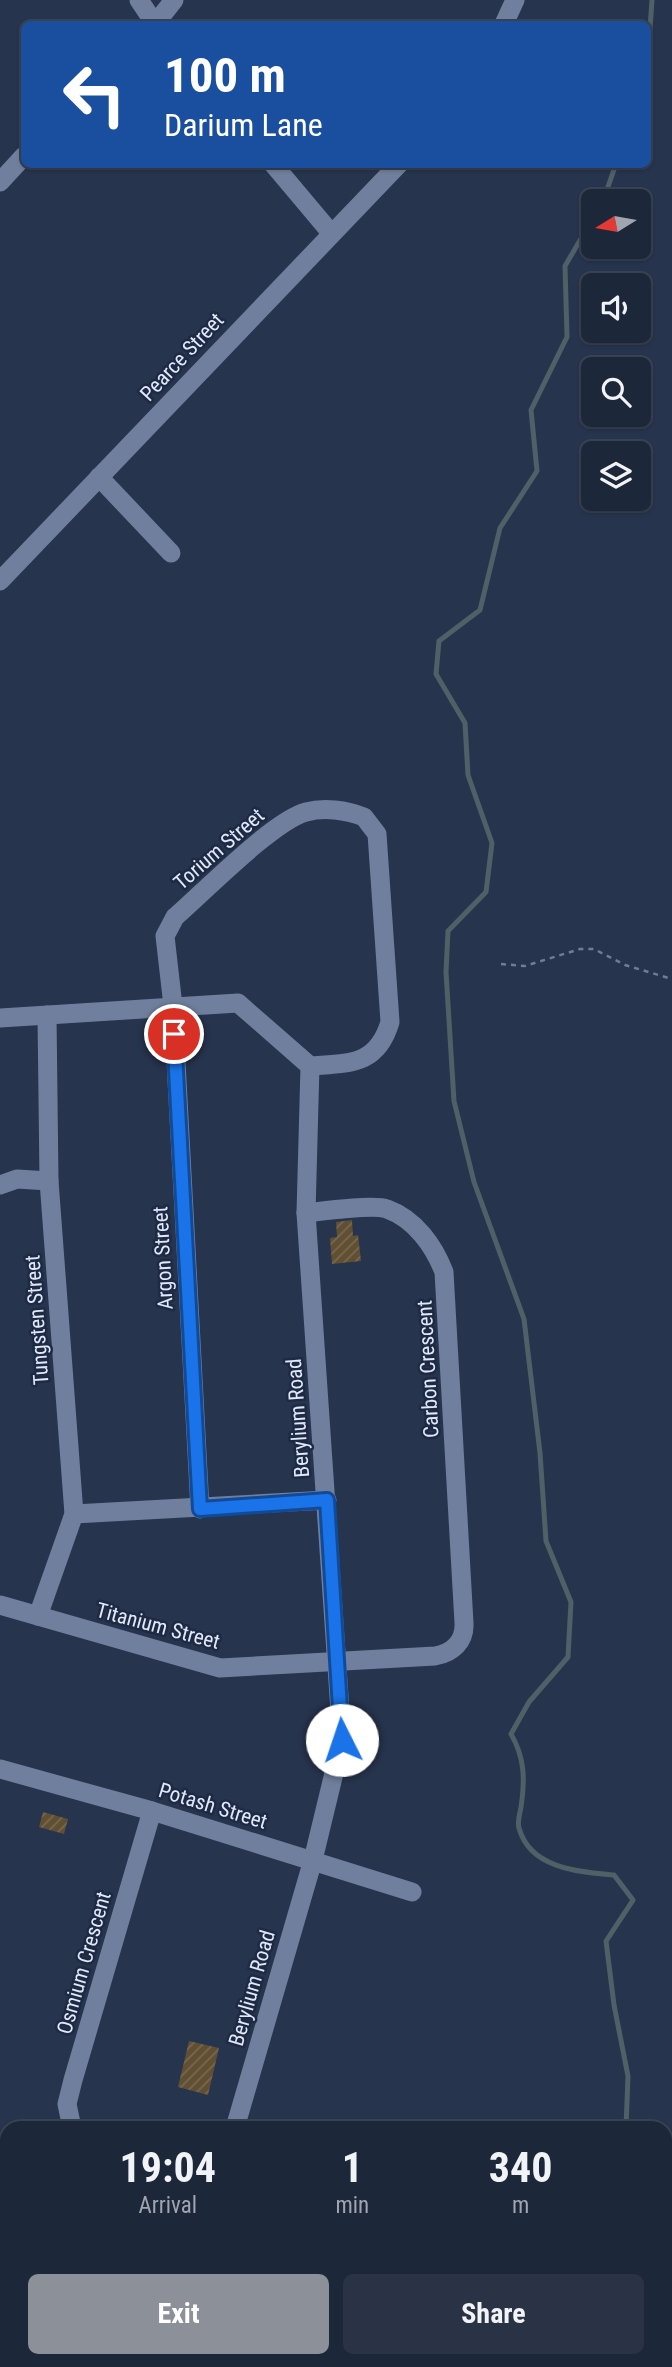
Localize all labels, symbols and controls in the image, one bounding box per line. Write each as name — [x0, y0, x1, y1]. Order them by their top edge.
text: 100 m — [164, 47, 286, 104]
icon: left — [49, 49, 140, 140]
text: Darium Lane — [164, 106, 323, 144]
north arrow — [581, 189, 651, 259]
map controls — [581, 189, 651, 511]
button: sound — [581, 273, 651, 343]
street label: Pearce Street — [135, 308, 229, 406]
button: search — [581, 357, 651, 427]
button: layers — [581, 441, 651, 511]
street label: Torium Street — [169, 803, 269, 895]
pin — [144, 1004, 204, 1064]
icon: arrive — [155, 1015, 193, 1053]
street label: Argon Street — [148, 1206, 178, 1310]
street label: Tungsten Street — [20, 1254, 54, 1386]
street label: Carbon Crescent — [412, 1300, 444, 1438]
street label: Berylium Road — [282, 1358, 314, 1478]
street label: Titanium Street — [94, 1598, 222, 1654]
position arrow — [305, 1703, 379, 1777]
street label: Potash Street — [156, 1778, 270, 1834]
street label: Osmium Crescent — [52, 1889, 116, 2037]
street label: Berylium Road — [224, 1927, 280, 2049]
text: 19:04 — [120, 2143, 216, 2192]
text: 1 — [342, 2143, 363, 2192]
text: 340 — [489, 2143, 552, 2192]
text: Arrival — [138, 2192, 197, 2219]
text: min — [335, 2192, 369, 2219]
text: m — [512, 2192, 529, 2219]
button: Exit — [28, 2274, 329, 2354]
button: Share — [343, 2274, 644, 2354]

